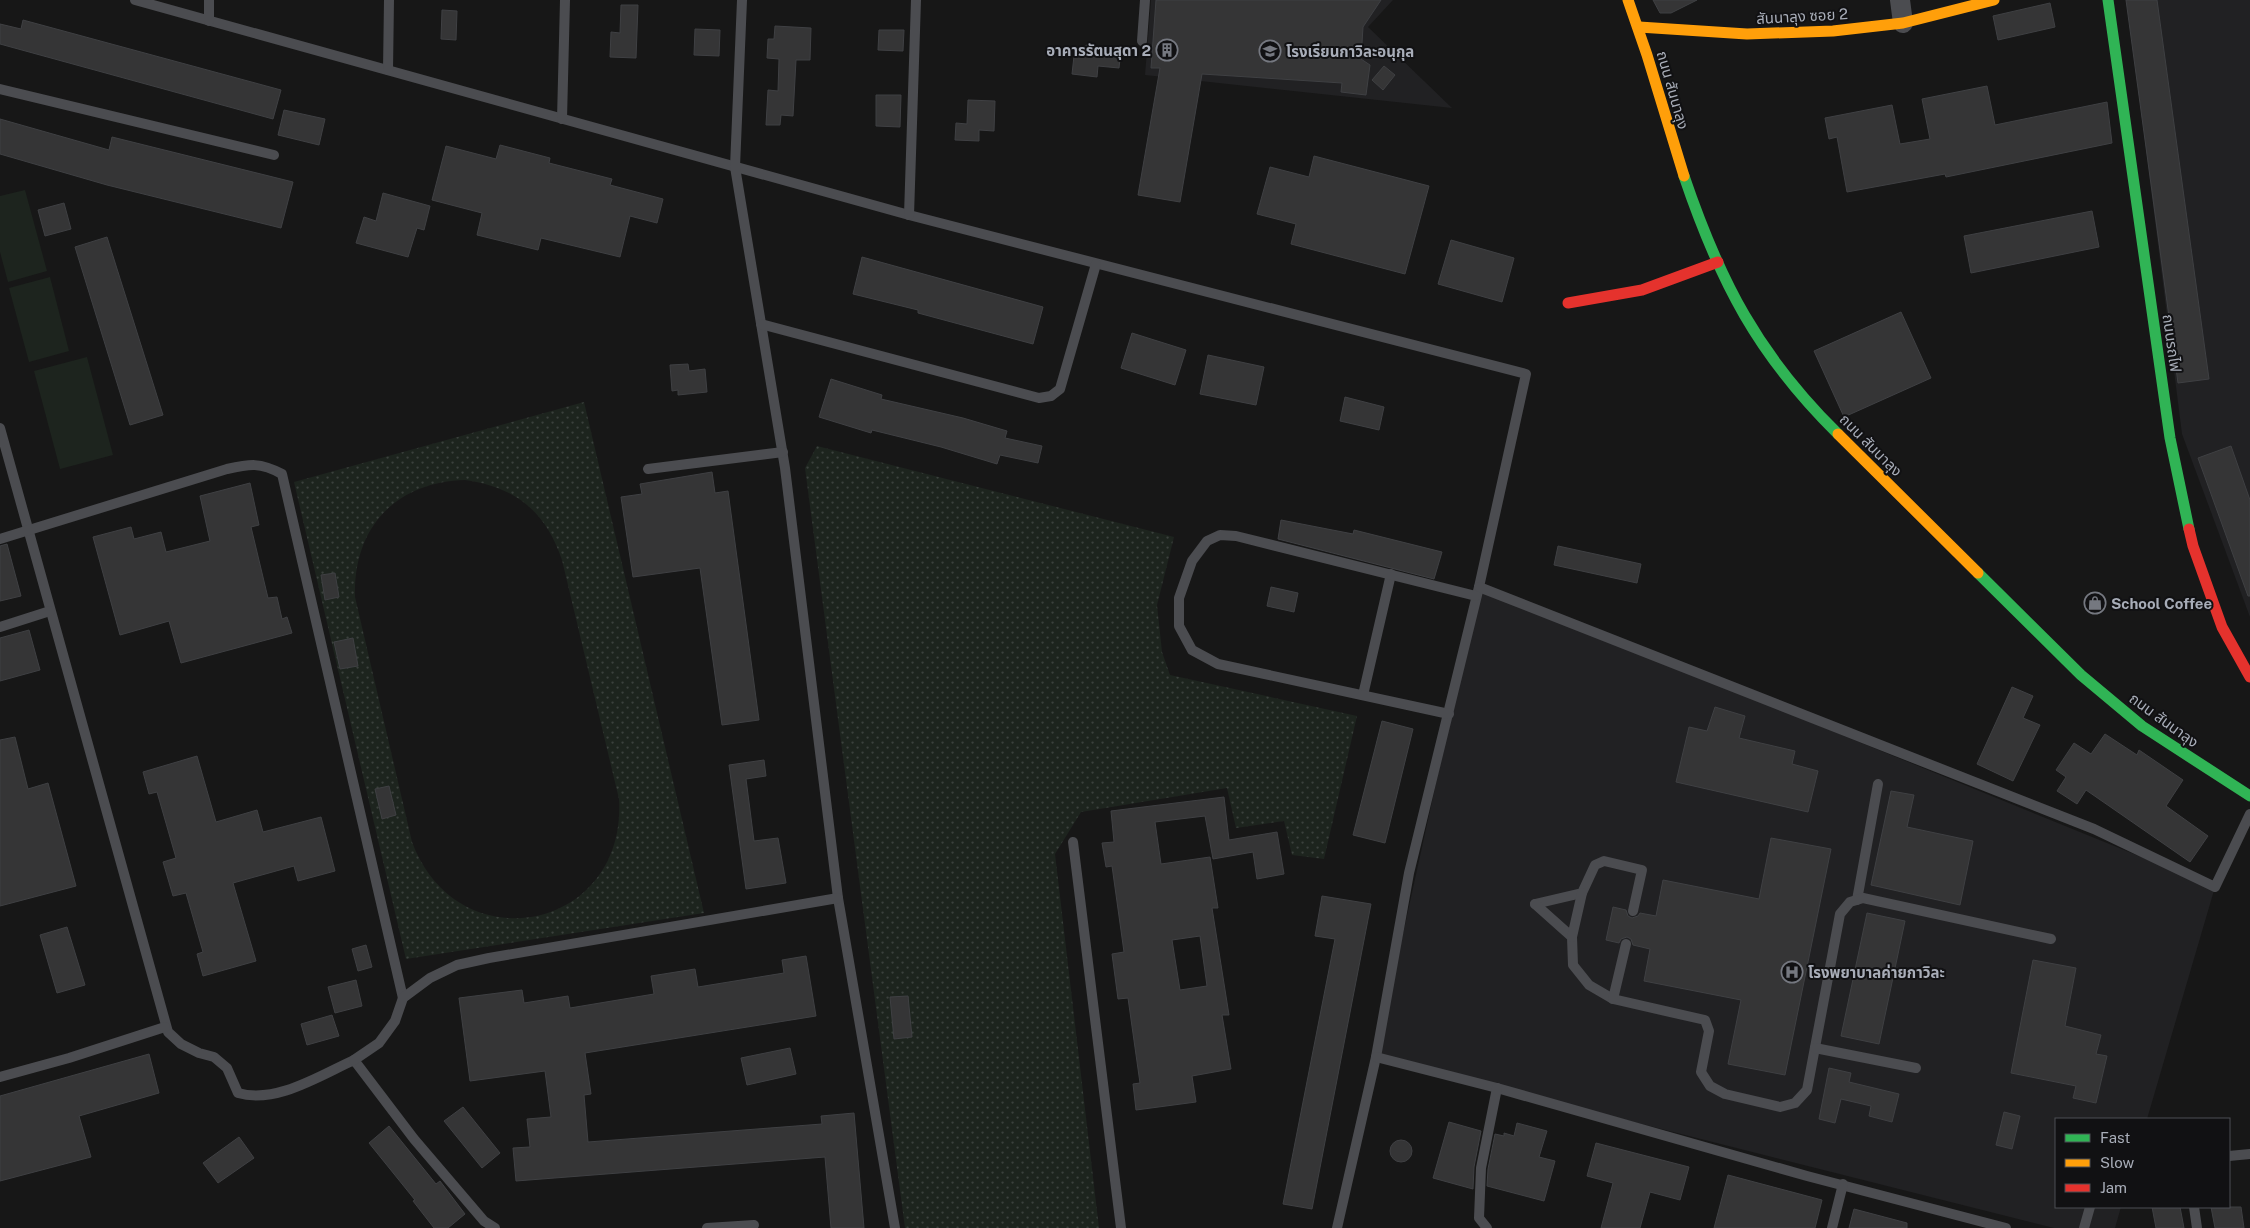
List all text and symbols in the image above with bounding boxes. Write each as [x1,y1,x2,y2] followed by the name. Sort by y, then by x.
[1756,5,1848,28] street label: สันนาลุง ซอย 2
[1155,38,1179,62] building icon: อาคารรัตนสุดา 2
[1258,39,1282,63] school or university icon: โรงเรียนกาวิละอนุกุล
[1046,42,1151,60] place label: อาคารรัตนสุดา 2
[1286,43,1414,61] place label: โรงเรียนกาวิละอนุกุล
[1653,49,1692,131] street label: ถนน สันนาลุง
[2160,313,2184,373] street label: ถนนรถไฟ
[1836,410,1906,480] street label: ถนน สันนาลุง
[2083,591,2107,615] shop icon: School Coffee
[2111,595,2212,612] place label: School Coffee
[2126,689,2202,751] street label: ถนน สันนาลุง
[1780,960,1804,984] hospital icon: โรงพยาบาลค่ายกาวิละ
[1808,964,1945,981] place label: โรงพยาบาลค่ายกาวิละ
[2055,1118,2230,1208] legend
[2100,1129,2130,1146] text: Fast
[2100,1154,2135,1171] text: Slow
[2100,1179,2127,1196] text: Jam

